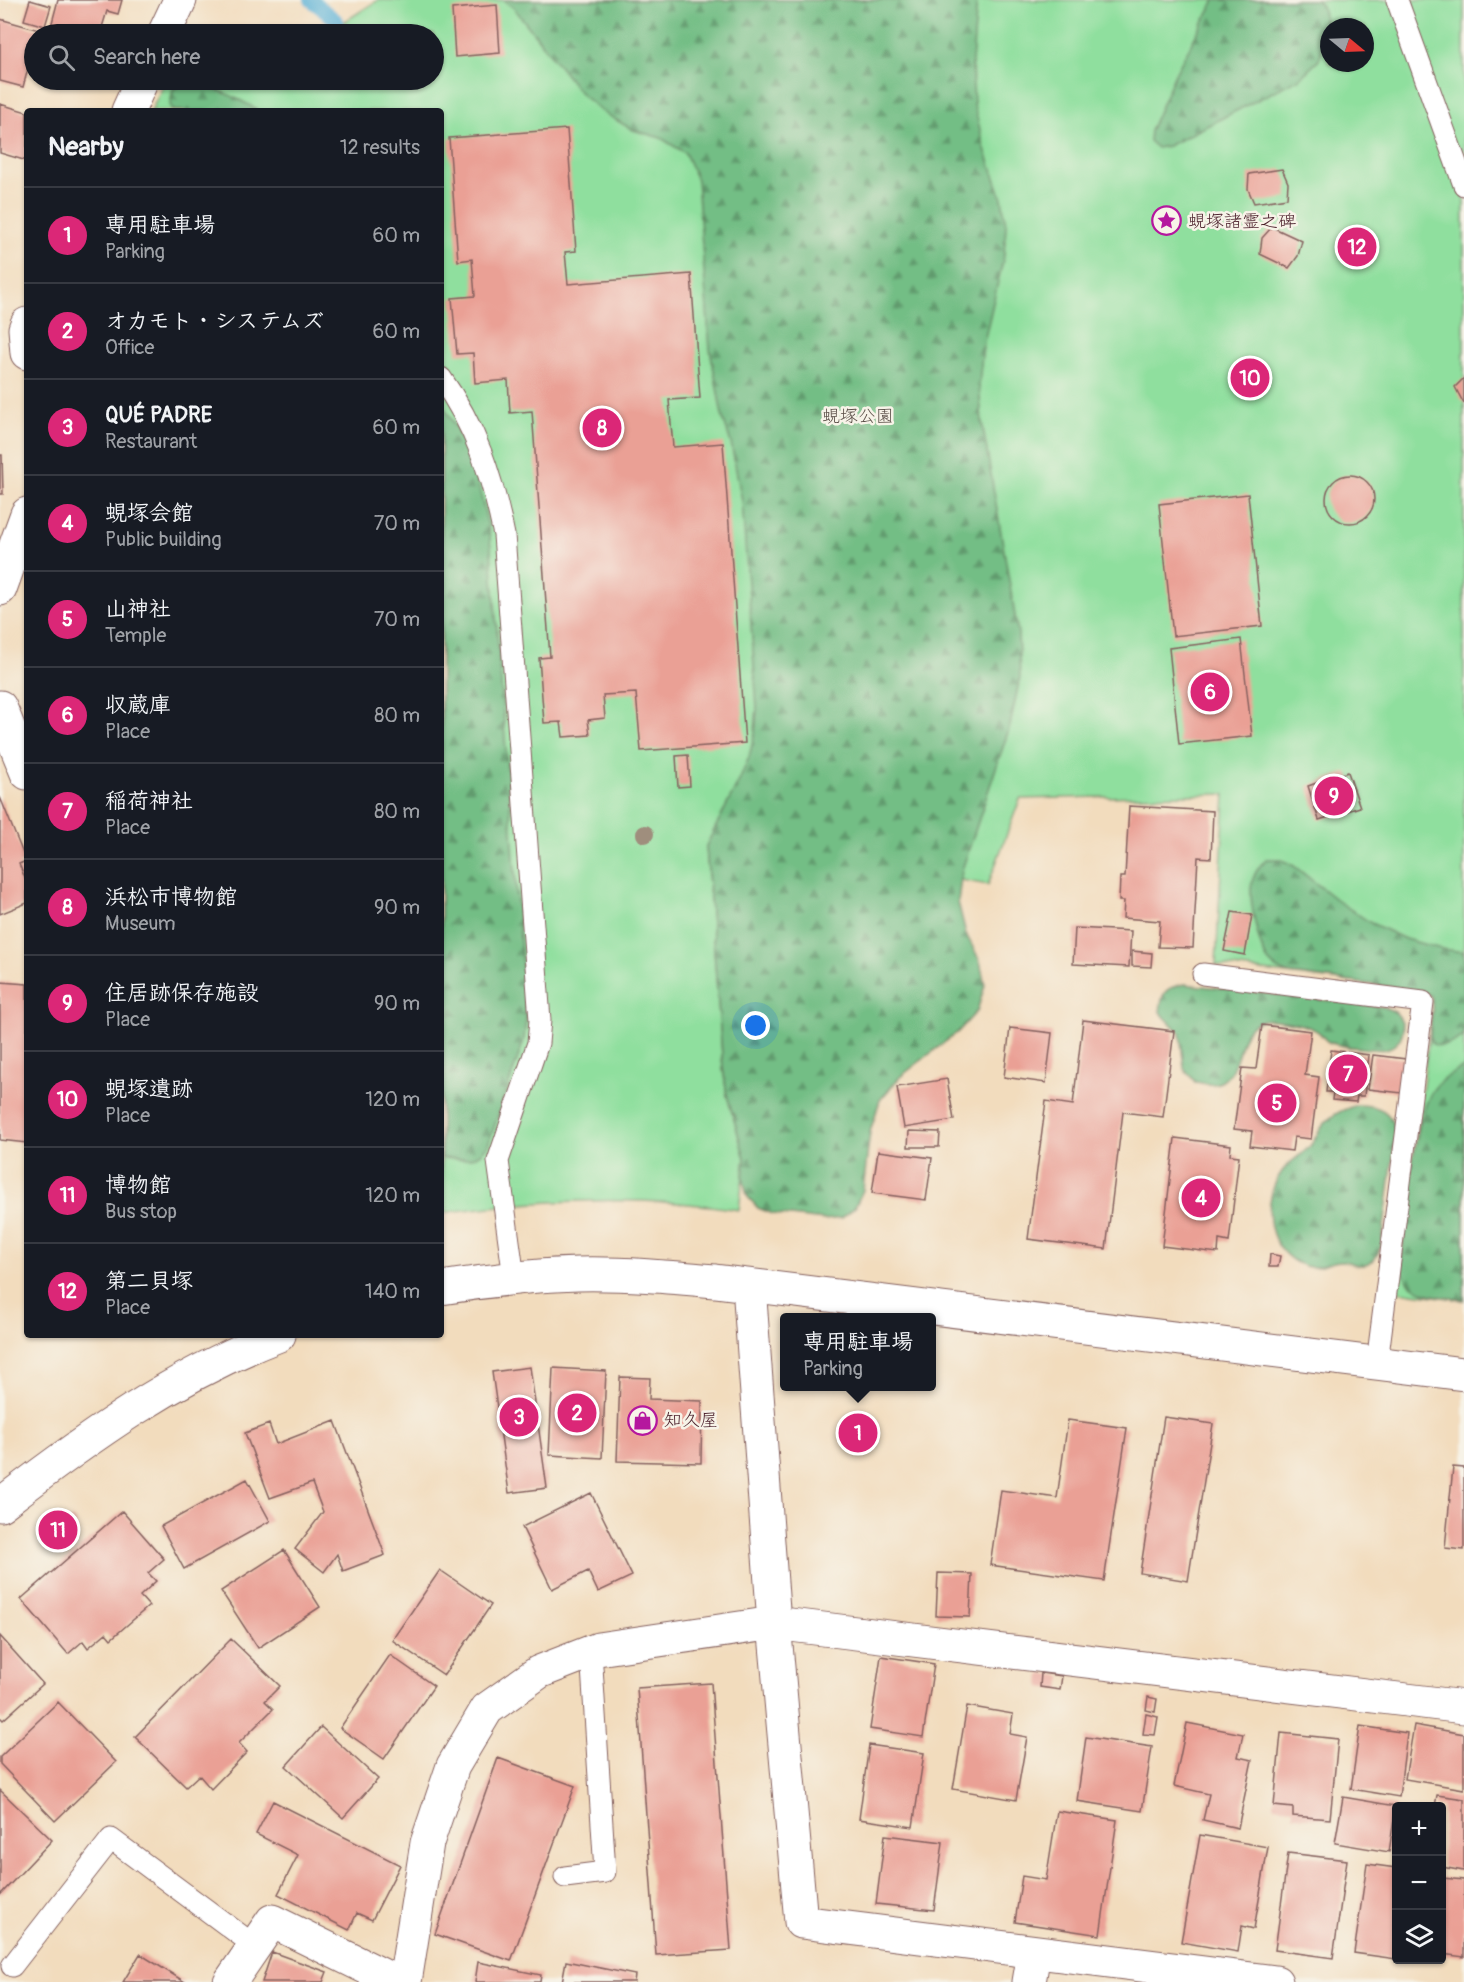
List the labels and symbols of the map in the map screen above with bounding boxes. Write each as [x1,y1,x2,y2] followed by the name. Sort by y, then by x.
[1320,18,1374,72] north arrow
[1151,205,1183,237] place icon: 蜆塚諸霊之碑
[1188,210,1296,233] place label: 蜆塚諸霊之碑
[1338,224,1376,270] pin: 12
[1230,356,1270,400] pin: 10
[822,405,894,428] park label: 蜆塚公園
[582,406,622,450] pin: 8
[1190,670,1230,714] pin: 6
[1314,774,1354,818] pin: 9
[741,1011,770,1040] your location
[1328,1052,1368,1096] pin: 7
[1258,1080,1296,1126] pin: 5
[1182,1176,1220,1220] pin: 4
[558,1390,596,1436] pin: 2
[500,1394,538,1440] pin: 3
[627,1404,659,1436] shop icon: 知久屋
[664,1409,718,1432] place label: 知久屋
[838,1410,878,1456] pin: 1
[38,1508,78,1552] pin: 11

